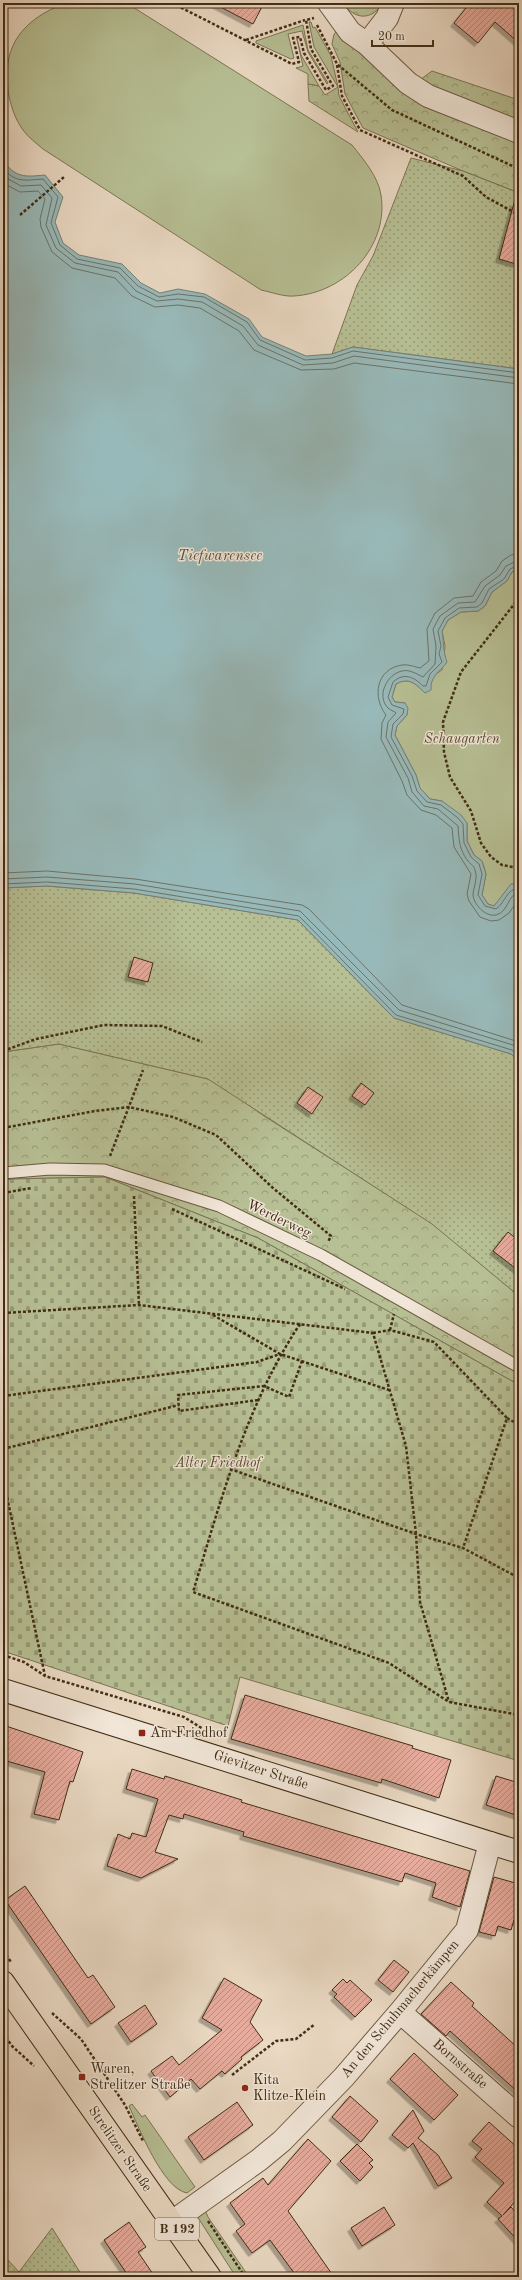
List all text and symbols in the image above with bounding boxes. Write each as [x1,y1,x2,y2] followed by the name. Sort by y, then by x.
[372,22,433,48] scale bar
[378,31,405,43] text: 20 m
[178,549,262,564] water label: Tiefwarensee
[424,732,500,747] park label: Schaugarten
[245,1197,314,1241] street label: Werderweg
[174,1456,263,1471] park label: Alter Friedhof
[150,1726,229,1740] place label: Am Friedhof
[137,1728,147,1738] marker: Am Friedhof
[212,1748,310,1792] street label: Gievitzer Straße
[338,1937,462,2081] street label: An den Schuhmacherkämpen
[430,2037,490,2091] street label: Bornstraße
[90,2062,191,2092] place label: Waren, Strelitzer Straße
[77,2072,87,2082] marker: Waren, Strelitzer Straße
[253,2073,326,2103] place label: Kita Klitze-Klein
[240,2083,250,2093] marker: Kita Klitze-Klein
[85,2104,155,2194] street label: Strelitzer Straße
[155,2218,199,2240] road number: B 192

